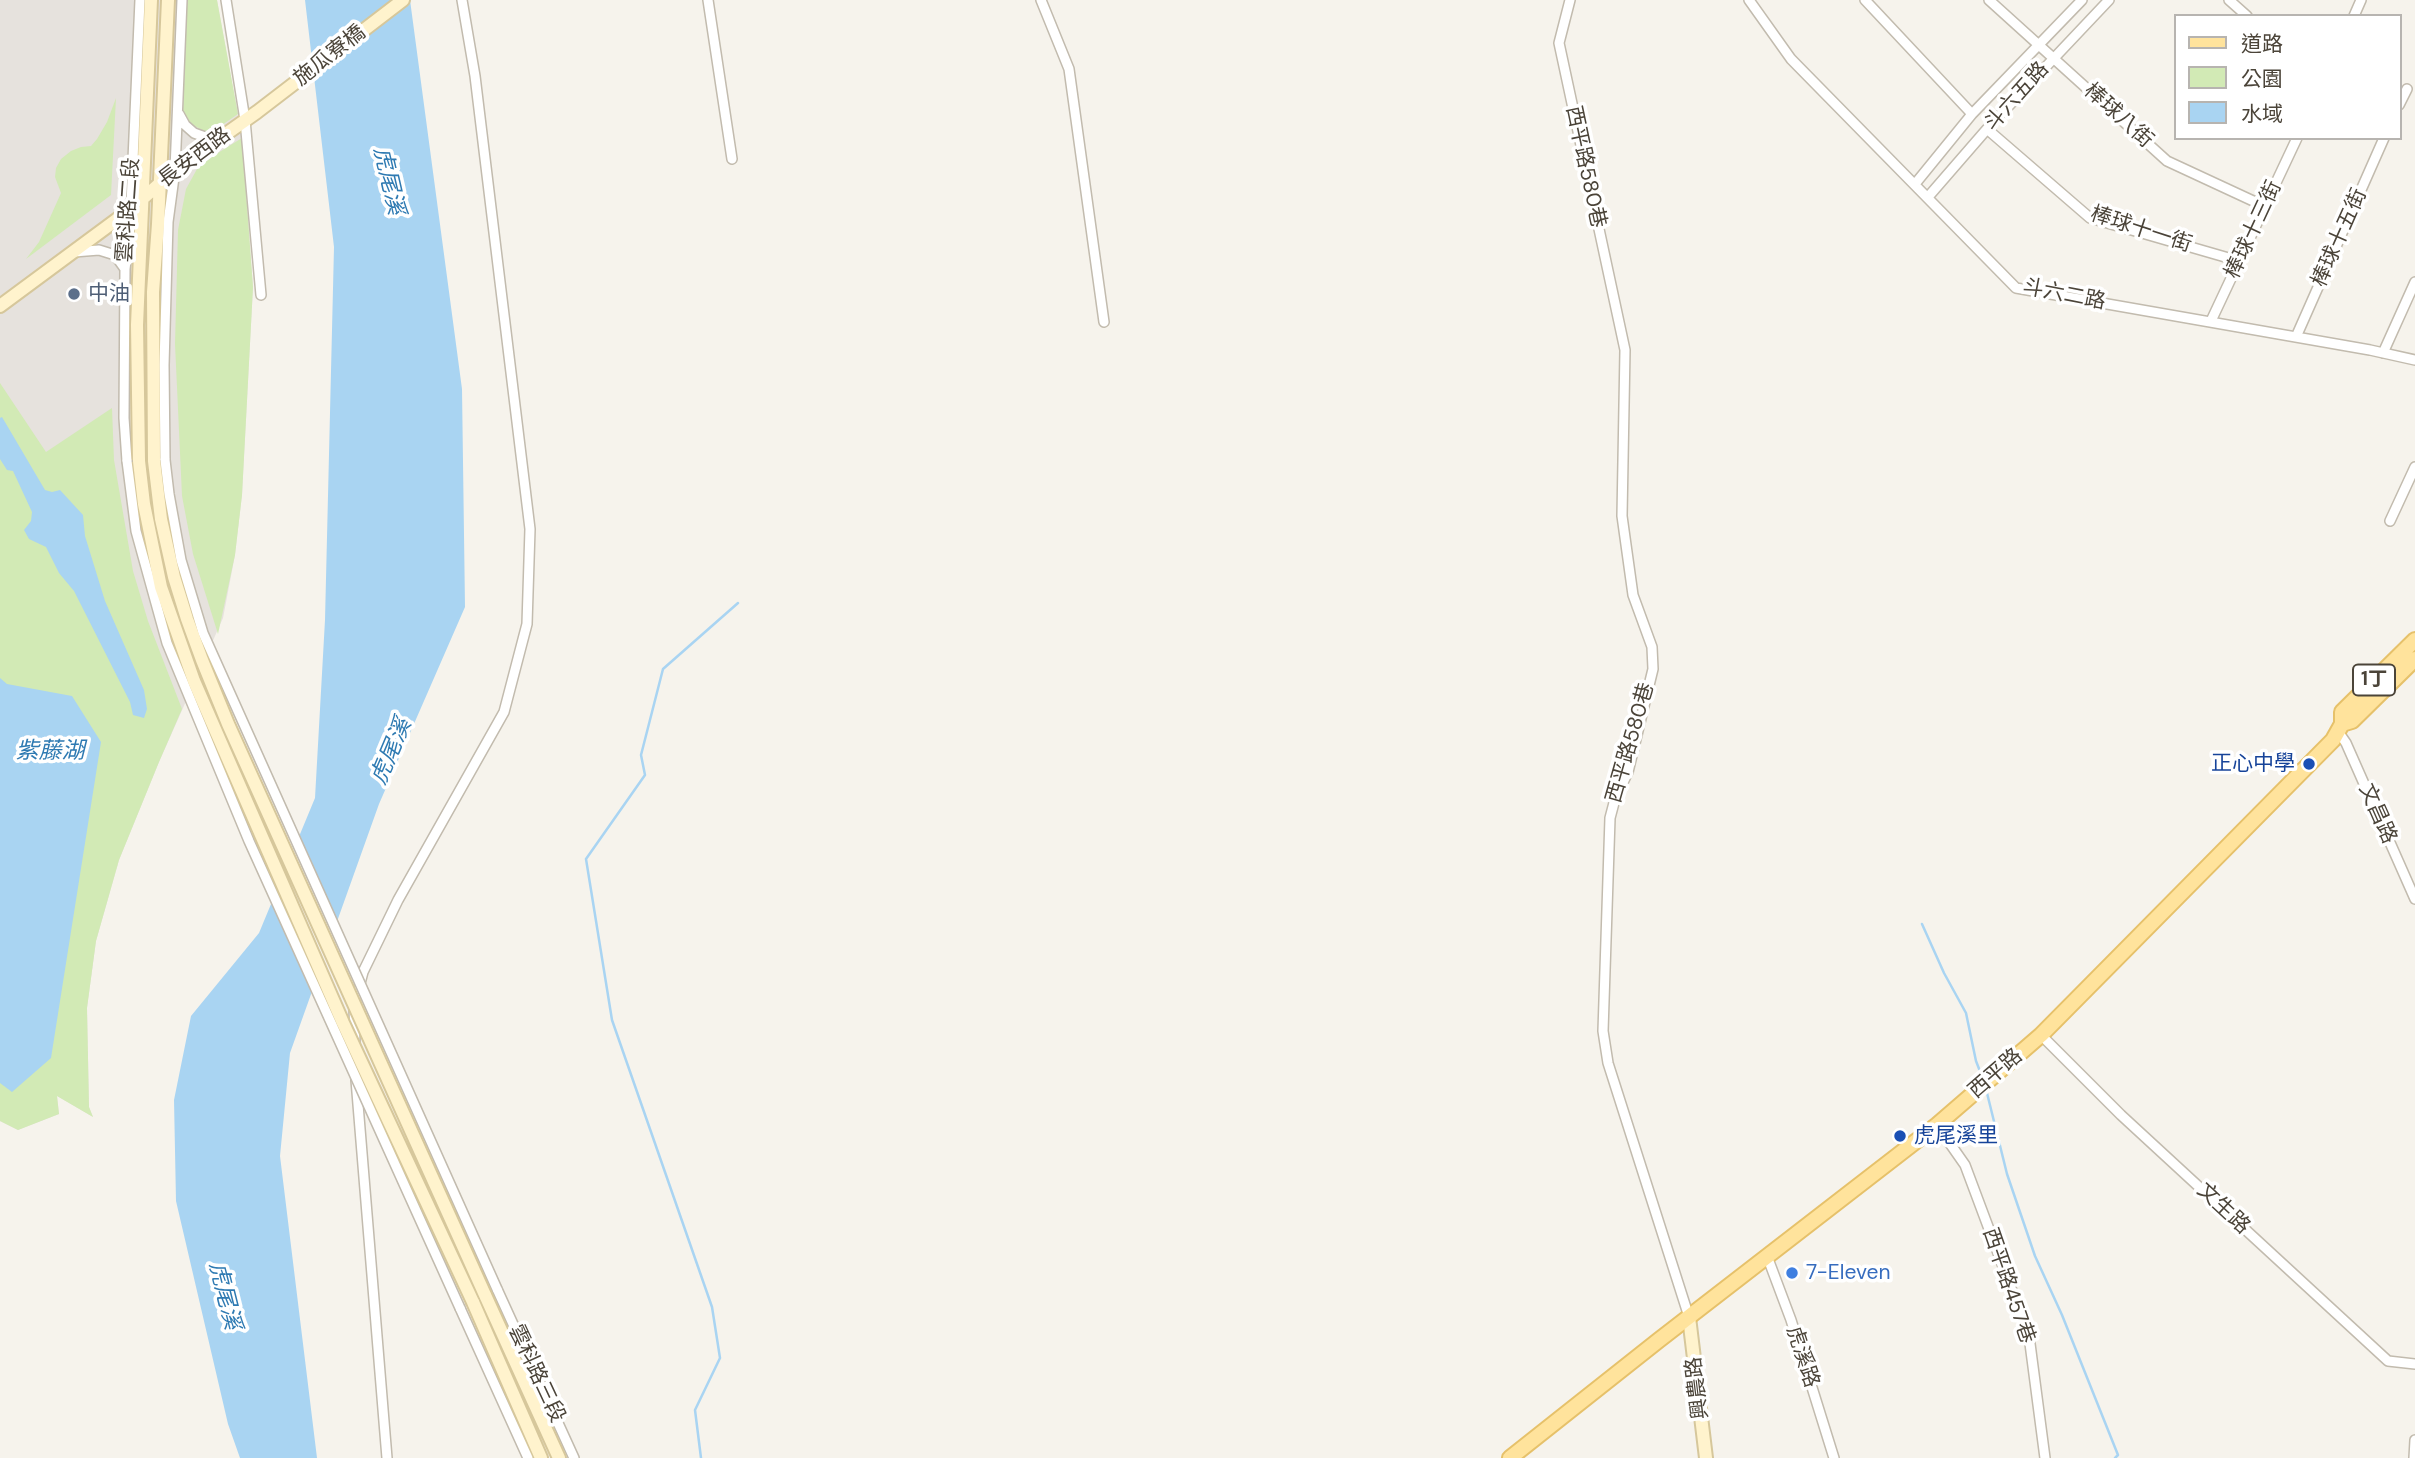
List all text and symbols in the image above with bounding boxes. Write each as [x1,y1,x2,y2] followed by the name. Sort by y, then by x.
[2174,14,2401,140] legend
[289,20,371,92] street label: 施瓜寮橋
[2241,30,2283,58] text: 道路
[1980,57,2054,137] street label: 斗六五路
[2241,65,2283,93] text: 公園
[2078,79,2158,153] street label: 棒球八街
[2241,100,2283,128] text: 水域
[1560,104,1610,230] street label: 西平路580巷
[154,123,236,193] street label: 長安西路
[367,144,409,218] water label: 虎尾溪
[113,157,145,263] street label: 雲科路二段
[2220,177,2288,283] street label: 棒球十三街
[2307,185,2373,291] street label: 棒球十五街
[2087,202,2195,258] street label: 棒球十一街
[2020,275,2108,315] street label: 斗六二路
[88,281,130,307] place label: 中油
[66,286,82,302] marker: 中油
[2353,664,2395,695] road number: 1丁
[1602,680,1660,806] street label: 西平路580巷
[366,715,418,789] water label: 虎尾溪
[16,738,84,766] water label: 紫藤湖
[2211,751,2295,777] place label: 正心中學
[2301,756,2317,772] marker: 正心中學
[2353,780,2401,848] street label: 文昌路
[1964,1044,2028,1104] street label: 西平路
[1914,1123,1998,1149] place label: 虎尾溪里
[1892,1128,1908,1144] marker: 虎尾溪里
[2191,1178,2255,1240] street label: 文生路
[1976,1225,2040,1347] street label: 西平路457巷
[202,1259,246,1333] water label: 虎尾溪
[1806,1260,1890,1286] place label: 7-Eleven
[1784,1265,1800,1281] marker: 7-Eleven
[502,1321,570,1427] street label: 雲科路三段
[1780,1323,1824,1391] street label: 虎溪路
[1682,1355,1714,1421] street label: 興農路

